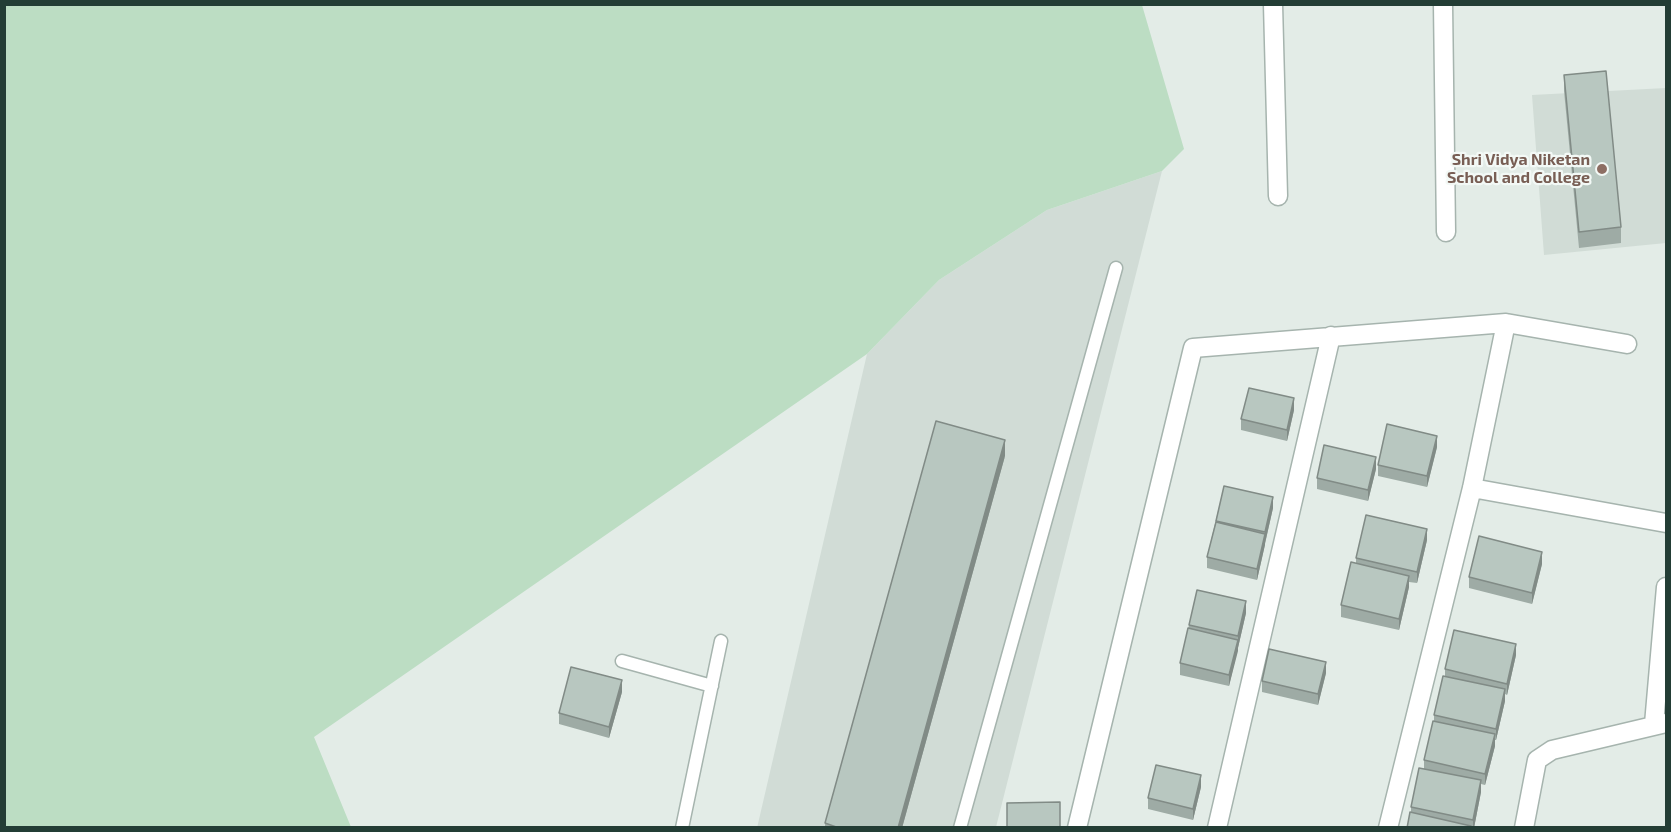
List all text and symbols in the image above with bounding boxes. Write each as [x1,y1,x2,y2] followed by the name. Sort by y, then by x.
[1447,150,1590,188] place label: Shri Vidya Niketan School and College
[1595,162,1609,176] marker: Shri Vidya Niketan School and College

